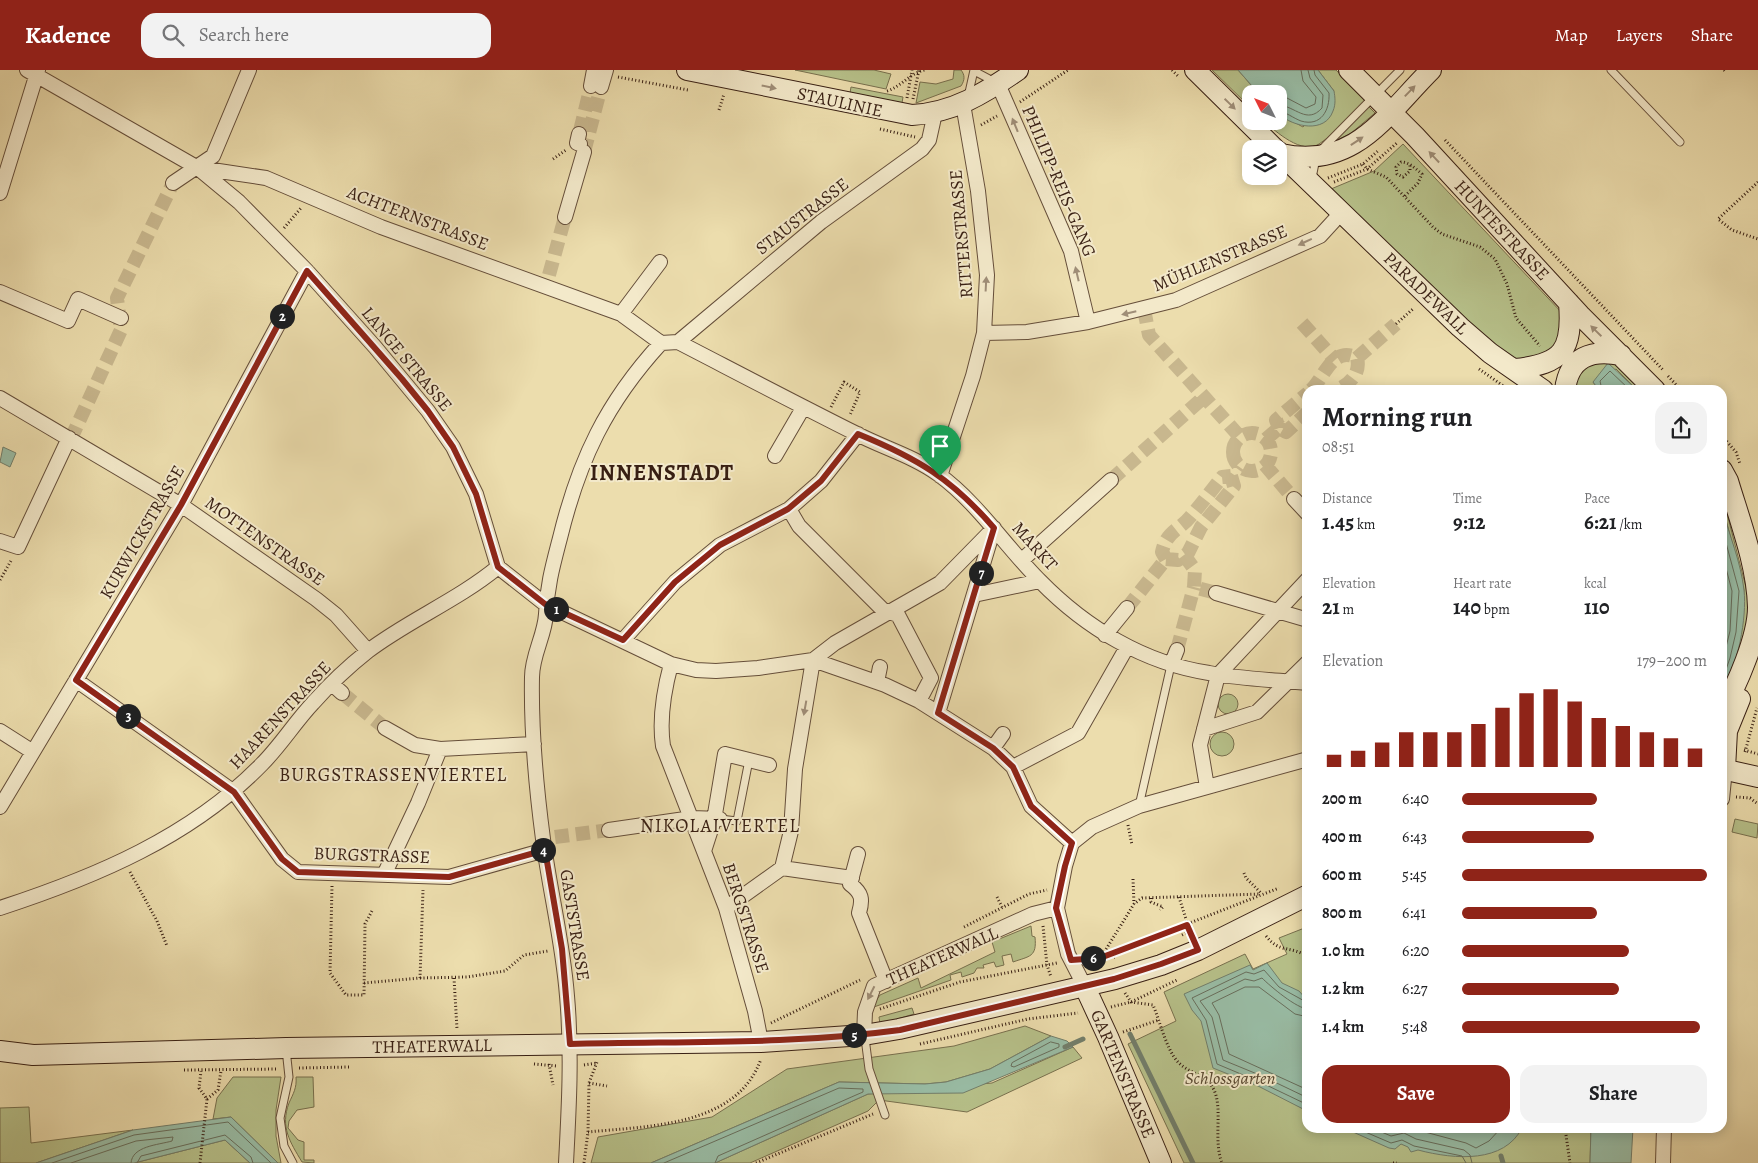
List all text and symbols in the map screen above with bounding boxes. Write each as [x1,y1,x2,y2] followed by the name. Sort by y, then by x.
[141,13,491,58] search box
[25,19,111,51] text: Kadence
[159,21,187,49] icon: search
[199,22,289,48] text: Search here
[1555,23,1588,47] text: Map
[1616,23,1663,47] text: Layers
[1691,23,1733,47] text: Share
[795,81,885,123] street label: STAULINIE
[761,83,776,91] one-way arrow
[1242,85,1288,130] north arrow
[1242,85,1287,185] map controls
[1404,85,1416,97] one-way arrow
[1223,98,1235,110] one-way arrow
[1016,102,1102,260] street label: PHILIPP-REIS-GANG
[1011,117,1018,132] one-way arrow
[1350,137,1364,146] one-way arrow
[1242,140,1287,185] button: layers
[1428,151,1440,163] one-way arrow
[943,169,979,299] street label: RITTERSTRASSE
[750,172,854,260] street label: STAUSTRASSE
[1449,174,1555,286] street label: HUNTESTRASSE
[343,180,492,256] street label: ACHTERNSTRASSE
[1149,219,1291,297] street label: MÜHLENSTRASSE
[1298,239,1312,247] one-way arrow
[1378,246,1474,340] street label: PARADEWALL
[1073,267,1081,282] one-way arrow
[983,276,991,292] one-way arrow
[356,302,458,416] street label: LANGE STRASSE
[270,304,294,328] pin: 2
[279,307,286,326] text: 2
[1121,309,1137,317] one-way arrow
[1590,325,1602,337] one-way arrow
[1322,398,1472,436] text: Morning run
[1655,402,1707,454] button: share
[919,425,961,476] pin
[926,432,954,460] icon: arrive
[1322,436,1354,458] text: 08:51
[590,458,734,488] district label: INNENSTADT
[94,461,190,603] street label: KURWICKSTRASSE
[1322,489,1372,508] text: Distance
[1453,489,1482,508] text: Time
[1584,489,1610,508] text: Pace
[200,491,330,591] street label: MOTTENSTRASSE
[1322,508,1354,536] text: 1.45
[1453,508,1485,536] text: 9:12
[1584,508,1616,536] text: 6:21
[1354,515,1376,534] text: km
[1616,515,1642,534] text: /km
[1007,516,1063,576] street label: MARKT
[968,560,994,586] pin: 7
[979,564,984,583] text: 7
[1322,574,1376,593] text: Elevation
[1453,574,1511,593] text: Heart rate
[1584,574,1606,593] text: kcal
[1322,593,1340,621] text: 21
[1453,593,1481,621] text: 140
[1584,593,1610,621] text: 110
[544,596,568,622] pin: 1
[554,600,559,619] text: 1
[1340,600,1354,619] text: m
[1481,600,1510,619] text: bpm
[1322,650,1383,672] text: Elevation
[1637,650,1707,672] text: 179–200 m
[224,656,336,774] street label: HAARENSTRASSE
[801,701,809,717] one-way arrow
[116,704,140,728] pin: 3
[125,707,132,726] text: 3
[279,762,507,788] district label: BURGSTRASSENVIERTEL
[1322,788,1362,810] text: 200 m
[1402,788,1429,810] text: 6:40
[640,813,800,839] district label: NIKOLAIVIERTEL
[1322,826,1362,848] text: 400 m
[1402,826,1427,848] text: 6:43
[530,838,556,862] pin: 4
[313,841,431,869] street label: BURGSTRASSE
[540,841,547,860] text: 4
[717,860,775,976] street label: BERGSTRASSE
[1322,864,1362,886] text: 600 m
[1402,864,1427,886] text: 5:45
[554,868,596,982] street label: GASTSTRASSE
[1322,902,1362,924] text: 800 m
[1402,902,1426,924] text: 6:41
[883,920,1002,991] street label: THEATERWALL
[1322,940,1365,962] text: 1.0 km
[1402,940,1429,962] text: 6:20
[1080,946,1106,970] pin: 6
[1090,949,1097,968] text: 6
[1322,978,1364,1000] text: 1.2 km
[1402,978,1428,1000] text: 6:27
[867,986,876,1001] one-way arrow
[1085,1006,1161,1142] street label: GARTENSTRASSE
[1322,1016,1364,1038] text: 1.4 km
[1402,1016,1428,1038] text: 5:48
[842,1022,866,1048] pin: 5
[852,1026,857,1045] text: 5
[372,1033,493,1059] street label: THEATERWALL
[1322,1065,1510,1123] button: Save
[1520,1065,1707,1123] button: Share
[1185,1066,1275,1090] park label: Schlossgarten

